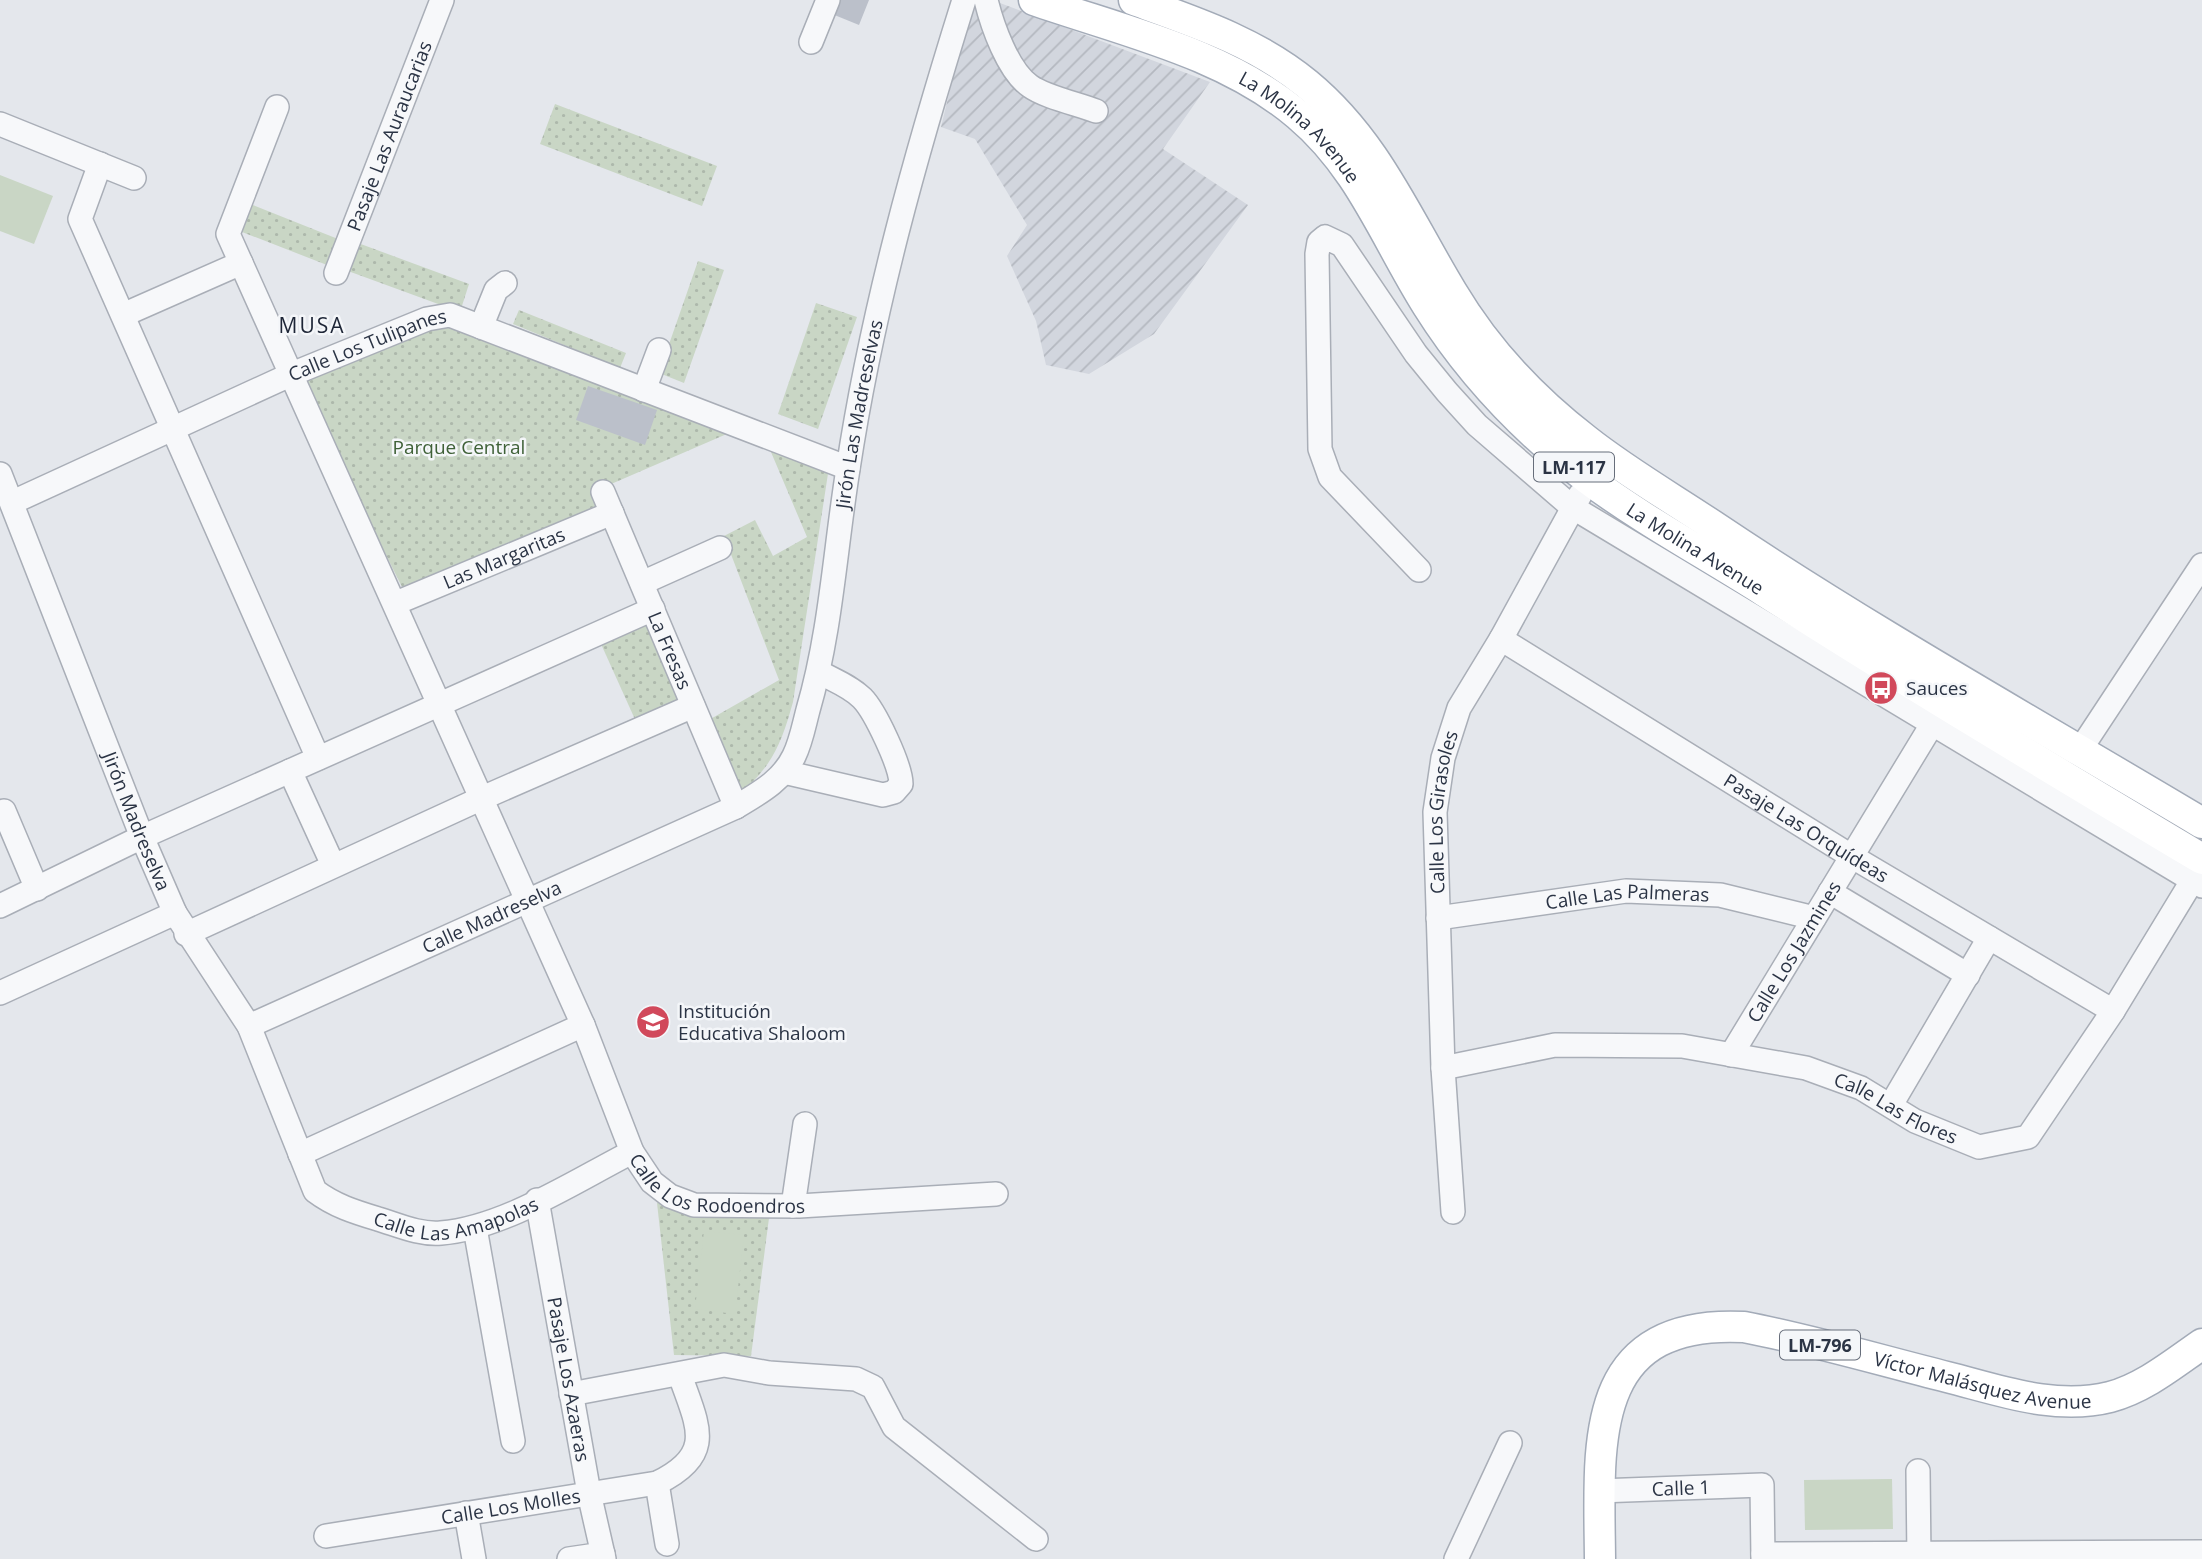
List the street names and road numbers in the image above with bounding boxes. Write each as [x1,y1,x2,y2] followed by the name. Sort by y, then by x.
[341,37,438,235] street label: Pasaje Las Auraucarias
[1234,65,1366,188] street label: La Molina Avenue
[284,303,448,387] street label: Calle Los Tulipanes
[829,317,889,512] street label: Jirón Las Madreselvas
[1534,452,1614,481] road number: LM-117
[1621,496,1769,601] street label: La Molina Avenue
[439,521,569,595] street label: Las Margaritas
[642,607,698,693] street label: La Fresas
[1422,727,1464,894] street label: Calle Los Girasoles
[96,746,177,895] street label: Jirón Madreselva
[1719,767,1894,888] street label: Pasaje Las Orquídeas
[418,874,565,960] street label: Calle Madreselva
[1741,876,1847,1027] street label: Calle Los Jazmines
[1544,878,1710,915] street label: Calle Las Palmeras
[1831,1066,1961,1150] street label: Calle Las Flores
[623,1148,806,1219] street label: Calle Los Rodoendros
[371,1191,542,1246] street label: Calle Las Amapolas
[541,1295,596,1464] street label: Pasaje Los Azaeras
[1780,1330,1860,1360] road number: LM-796
[1871,1345,2092,1415] street label: Víctor Malásquez Avenue
[1651,1474,1711,1502] street label: Calle 1
[439,1482,582,1530] street label: Calle Los Molles

